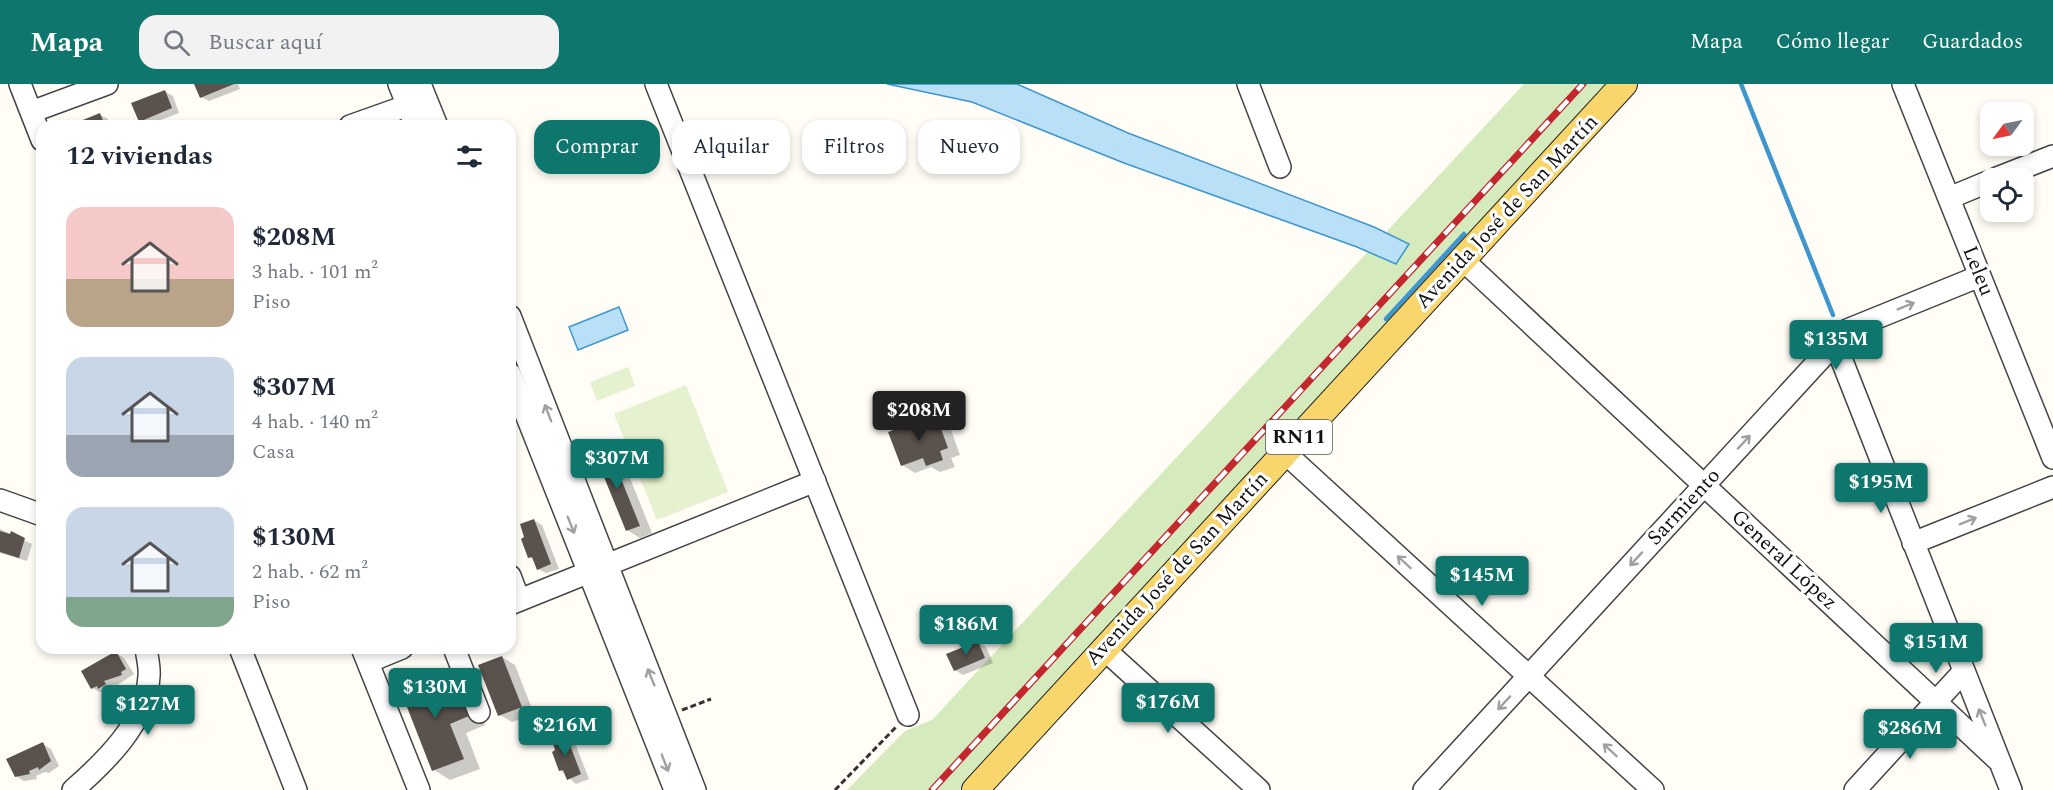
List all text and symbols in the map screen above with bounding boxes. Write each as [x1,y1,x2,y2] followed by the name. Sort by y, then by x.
[139,15,559,69] search box
[30,21,103,64] text: Mapa
[160,26,193,59] icon: search
[208,26,322,59] text: Buscar aquí
[1690,26,1743,58] text: Mapa
[1776,26,1889,58] text: Cómo llegar
[1922,26,2023,58] text: Guardados
[1980,102,2034,156] north arrow
[1980,102,2034,222] map controls
[1408,107,1606,317] street label: Avenida José de San Martín
[534,120,660,174] chip: Comprar
[672,120,790,174] chip: Alquilar
[802,120,906,174] chip: Filtros
[918,120,1020,174] chip: Nuevo
[66,136,213,176] text: 12 viviendas
[453,140,486,173] icon: filters
[1980,168,2034,222] button: locate
[252,217,336,257] text: $208M
[114,231,186,303] icon: home
[1954,241,2003,301] street label: Leleu
[252,257,378,287] text: 3 hab. · 101 m²
[252,287,290,317] text: Piso
[1896,300,1915,311] one-way arrow
[1794,320,1878,371] pin: $135M
[1804,324,1868,354] text: $135M
[252,367,336,407] text: $307M
[114,381,186,453] icon: home
[877,391,961,442] pin: $208M
[887,395,951,425] text: $208M
[542,405,553,423] one-way arrow
[252,407,378,437] text: 4 hab. · 140 m²
[1266,420,1332,454] road number: RN11
[1737,435,1751,450] one-way arrow
[252,437,295,467] text: Casa
[575,439,659,490] pin: $307M
[585,443,649,473] text: $307M
[1640,461,1728,553] street label: Sarmiento
[1839,463,1923,514] pin: $195M
[1078,464,1276,674] street label: Avenida José de San Martín
[1849,467,1913,497] text: $195M
[1723,502,1845,618] street label: General López
[566,515,577,534] one-way arrow
[1958,515,1976,526] one-way arrow
[252,517,336,557] text: $130M
[114,531,186,603] icon: home
[1629,552,1643,567] one-way arrow
[1397,555,1412,569] one-way arrow
[1440,556,1524,607] pin: $145M
[252,557,368,587] text: 2 hab. · 62 m²
[1450,560,1514,590] text: $145M
[252,587,290,617] text: Piso
[924,605,1008,656] pin: $186M
[934,609,998,639] text: $186M
[1894,623,1978,674] pin: $151M
[1904,627,1968,657] text: $151M
[393,668,477,719] pin: $130M
[644,668,655,687] one-way arrow
[403,672,467,702] text: $130M
[1126,683,1210,734] pin: $176M
[106,685,190,736] pin: $127M
[1136,687,1200,717] text: $176M
[116,689,180,719] text: $127M
[1497,695,1511,710] one-way arrow
[523,706,607,757] pin: $216M
[1976,708,1987,726] one-way arrow
[1868,709,1952,760] pin: $286M
[533,710,597,740] text: $216M
[1878,713,1942,743] text: $286M
[1603,744,1618,758] one-way arrow
[660,753,671,772] one-way arrow

